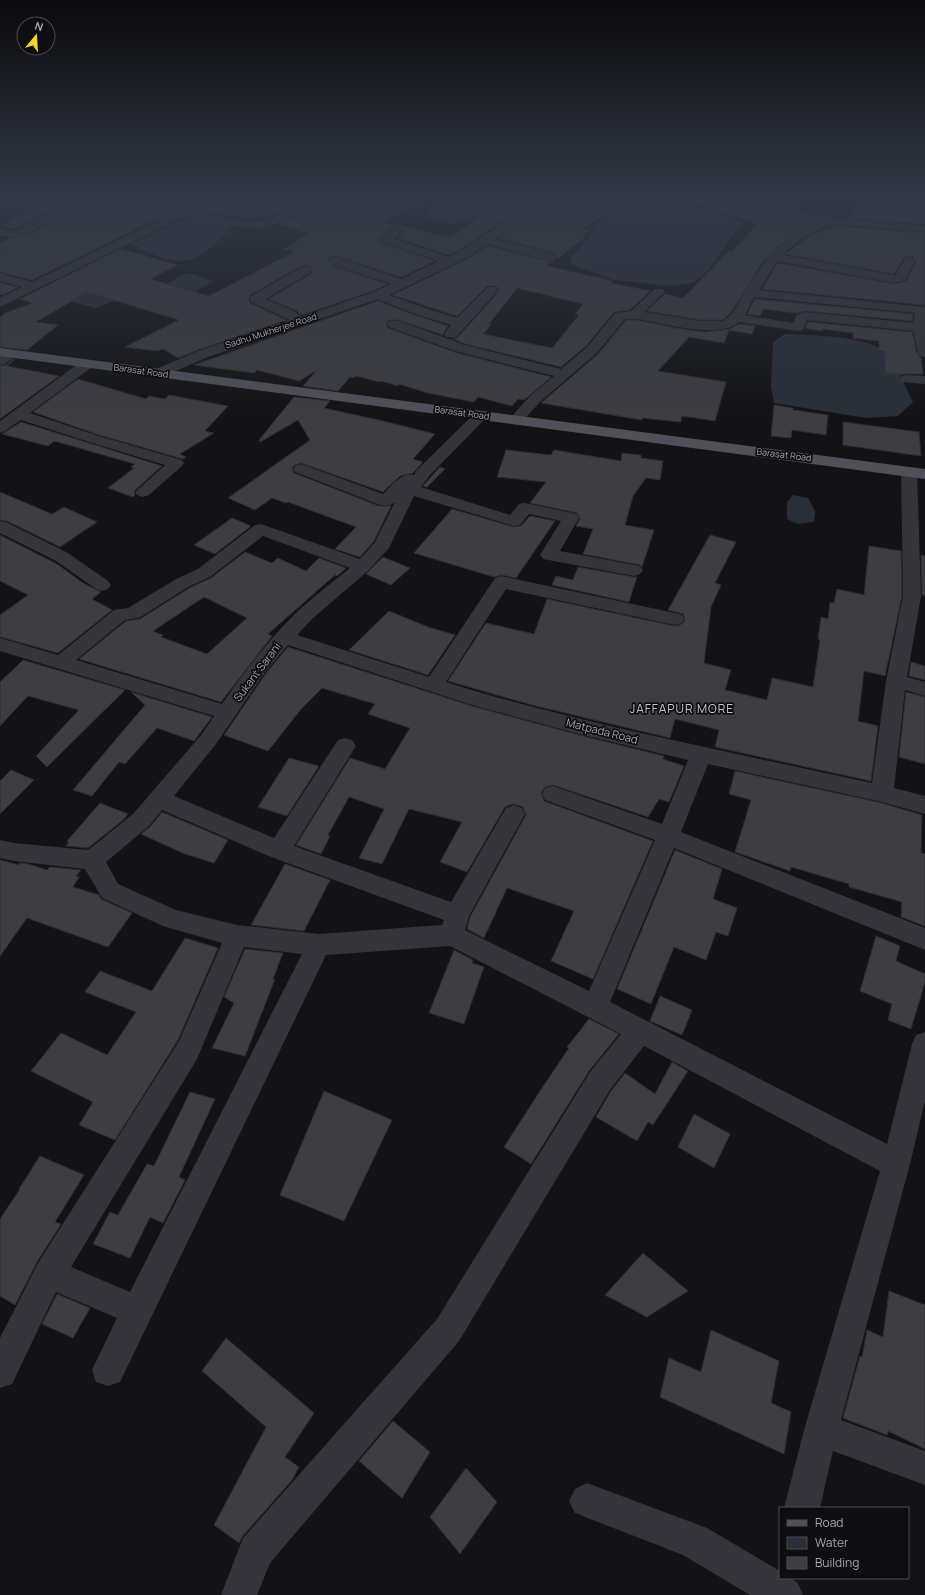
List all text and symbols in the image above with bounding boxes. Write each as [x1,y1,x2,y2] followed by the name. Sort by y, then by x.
[16,16,56,56] north arrow
[33,18,45,34] text: N
[223,310,318,351] street label: Sadhu Mukherjee Road
[113,360,169,381] street label: Barasat Road
[434,402,490,423] street label: Barasat Road
[756,445,812,464] street label: Barasat Road
[230,639,284,704] street label: Sukant Sarani
[630,700,734,717] district label: JAFFAPUR MORE
[565,714,639,747] street label: Matpada Road
[779,1507,909,1579] legend
[815,1514,843,1531] text: Road
[815,1534,849,1551] text: Water
[815,1554,859,1571] text: Building

